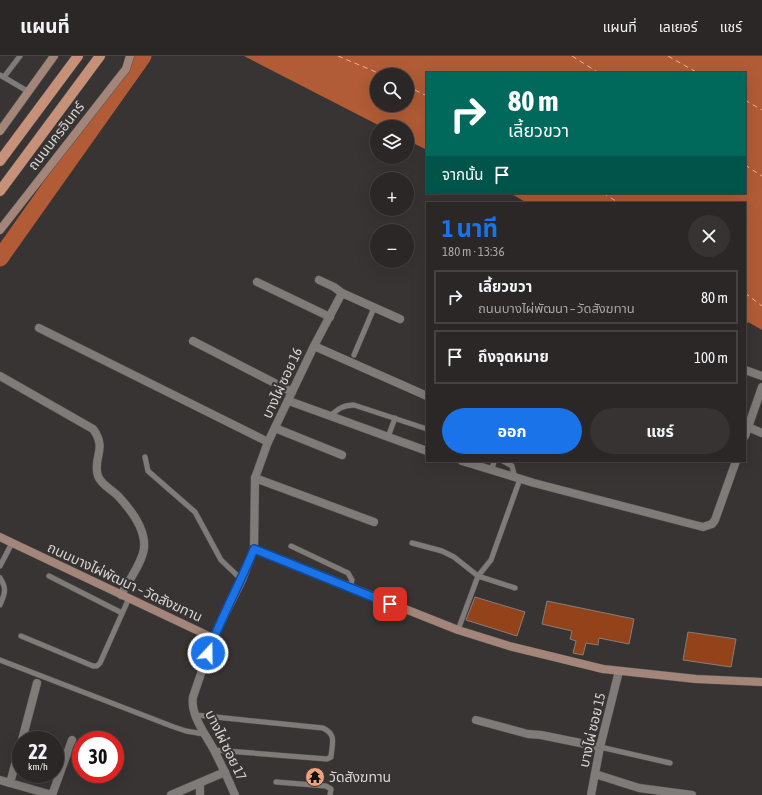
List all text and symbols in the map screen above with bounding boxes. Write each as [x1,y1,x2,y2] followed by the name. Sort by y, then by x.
[20,15,70,37] text: แผนที่
[603,19,637,35] text: แผนที่
[659,19,698,35] text: เลเยอร์
[720,19,742,35] text: แชร์
[370,68,414,268] map controls
[370,68,414,112] button: search
[508,85,558,117] text: 80 m
[442,88,494,140] icon: right
[25,98,88,173] street label: ถนนนครอินทร์
[370,120,414,164] button: layers
[508,120,569,141] text: เลี้ยวขวา
[491,164,513,186] icon: arrive
[442,166,483,183] text: จากนั้น
[370,172,414,216] button: +
[442,215,498,242] text: 1 นาที
[688,215,730,257] button: close
[370,224,414,268] button: −
[442,244,505,259] text: 180 m · 13:36
[478,278,532,295] text: เลี้ยวขวา
[444,286,466,308] icon: right
[701,289,728,306] text: 80 m
[478,301,635,316] text: ถนนบางไผ่พัฒนา – วัดสังฆทาน
[259,345,306,421] street label: บางไผ่ ซอย 16
[444,346,466,368] icon: arrive
[478,348,549,365] text: ถึงจุดหมาย
[694,349,728,366] text: 100 m
[442,408,582,454] button: ออก
[590,408,730,454] button: แชร์
[45,539,205,625] street label: ถนนบางไผ่พัฒนา – วัดสังฆทาน
[373,587,407,621] pin
[379,593,401,615] icon: arrive
[187,632,229,674] position arrow
[576,691,608,769] street label: บางไผ่ ซอย 15
[202,707,250,783] street label: บางไผ่ ซอย 17
[72,731,124,783] speed limit sign: 30
[29,740,47,763] text: 22
[28,761,48,772] text: km/h
[304,766,326,788] temple icon: วัดสังฆทาน
[329,769,391,785] place label: วัดสังฆทาน

